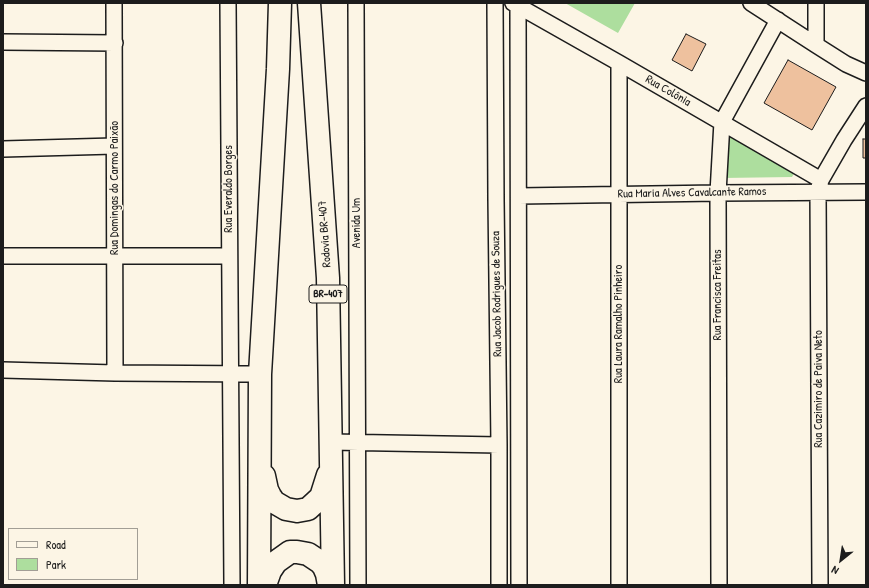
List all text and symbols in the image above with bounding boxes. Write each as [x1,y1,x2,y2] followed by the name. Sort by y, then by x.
[643,72,693,110] street label: Rua Colônia
[108,121,122,255] street label: Rua Domingas do Carmo Paixão
[222,145,236,233] street label: Rua Everaldo Borges
[618,185,766,201] street label: Rua Maria Alves Cavalcante Ramos
[350,198,364,248] street label: Avenida Um
[315,200,335,268] street label: Rodovia BR-407
[489,231,505,357] street label: Rua Jacob Rodrigues de Souza
[711,249,725,341] street label: Rua Francisca Freitas
[612,265,626,383] street label: Rua Laura Ramalho Pinheiro
[309,285,347,303] road number: BR-407
[812,330,826,448] street label: Rua Cazimiro de Paiva Neto
[8,528,138,580] legend
[46,536,66,553] text: Road
[821,540,861,580] north arrow
[46,556,66,573] text: Park
[829,563,841,578] text: N

